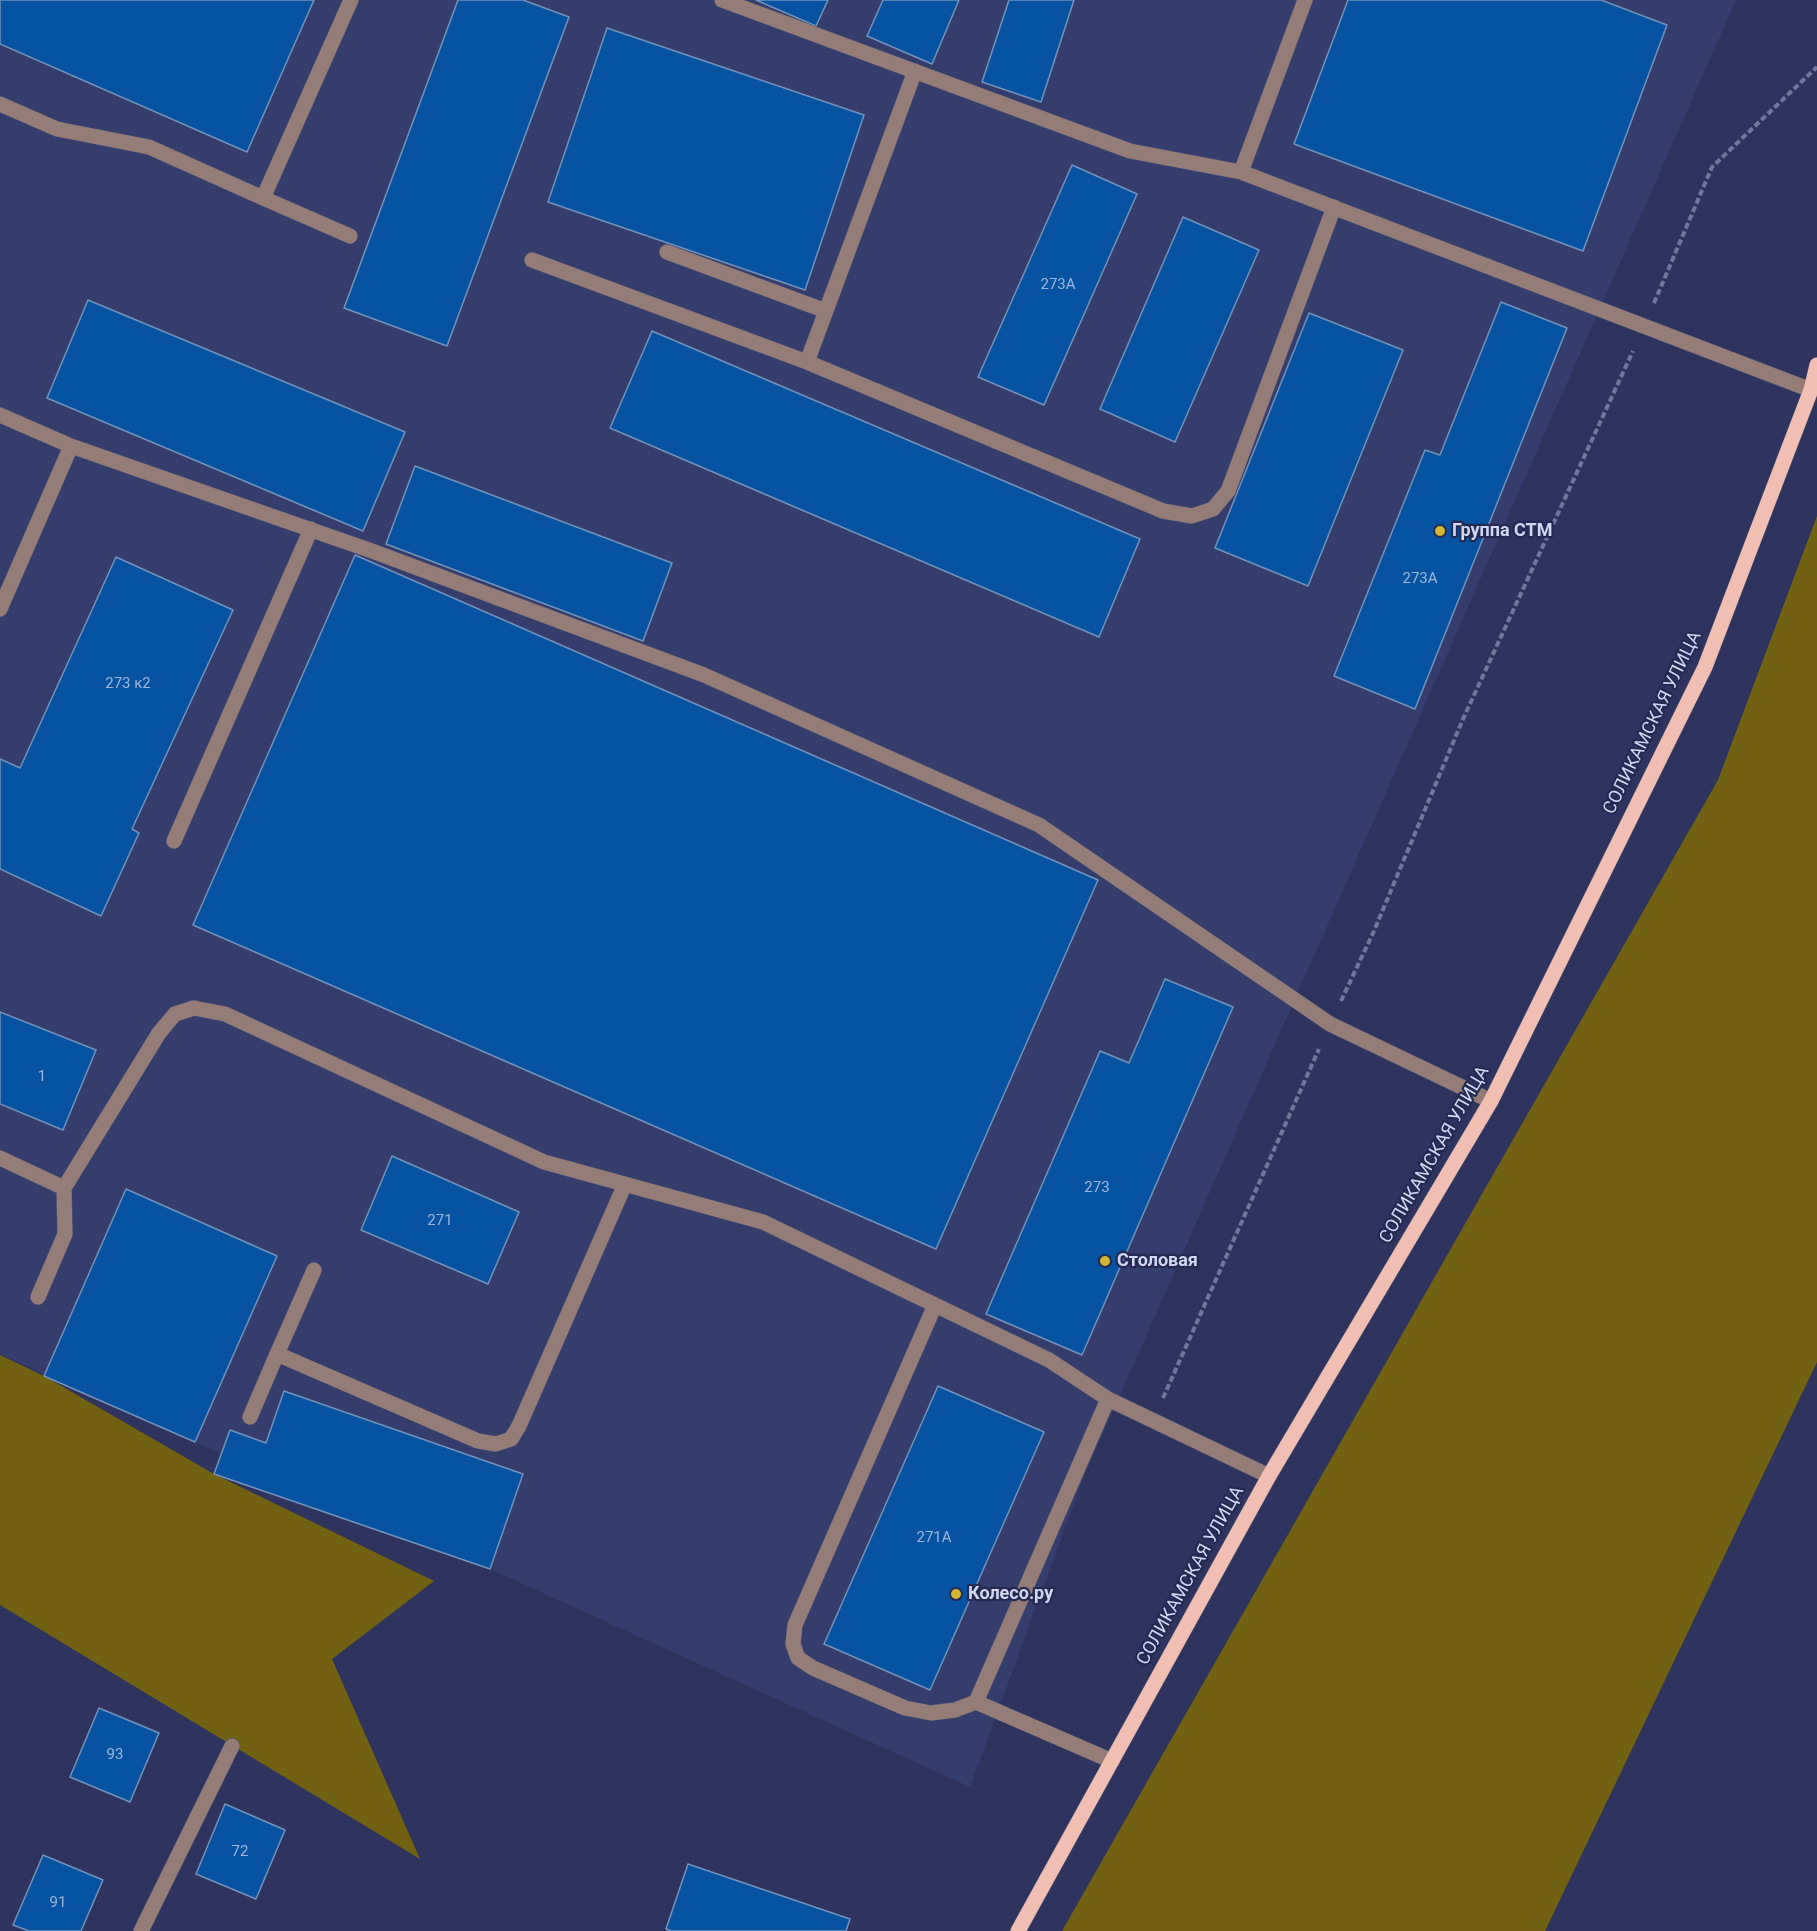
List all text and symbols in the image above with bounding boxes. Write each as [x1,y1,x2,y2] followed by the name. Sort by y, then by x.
[1040,276,1076,294] house number: 273А
[1452,520,1552,542] place label: Группа СТМ
[1433,524,1447,538] marker: Группа СТМ
[1402,570,1438,588] house number: 273А
[1599,628,1707,818] street label: СОЛИКАМСКАЯ УЛИЦА
[105,675,151,693] house number: 273 к2
[1375,1063,1495,1247] street label: СОЛИКАМСКАЯ УЛИЦА
[38,1068,46,1086] house number: 1
[1084,1179,1110,1197] house number: 273
[427,1212,453,1230] house number: 271
[1117,1250,1198,1272] place label: Столовая
[1098,1254,1112,1268] marker: Столовая
[1133,1483,1249,1669] street label: СОЛИКАМСКАЯ УЛИЦА
[916,1529,952,1547] house number: 271А
[968,1583,1053,1605] place label: Колесо.ру
[949,1587,963,1601] marker: Колесо.ру
[107,1746,123,1764] house number: 93
[232,1843,248,1861] house number: 72
[50,1894,66,1912] house number: 91

